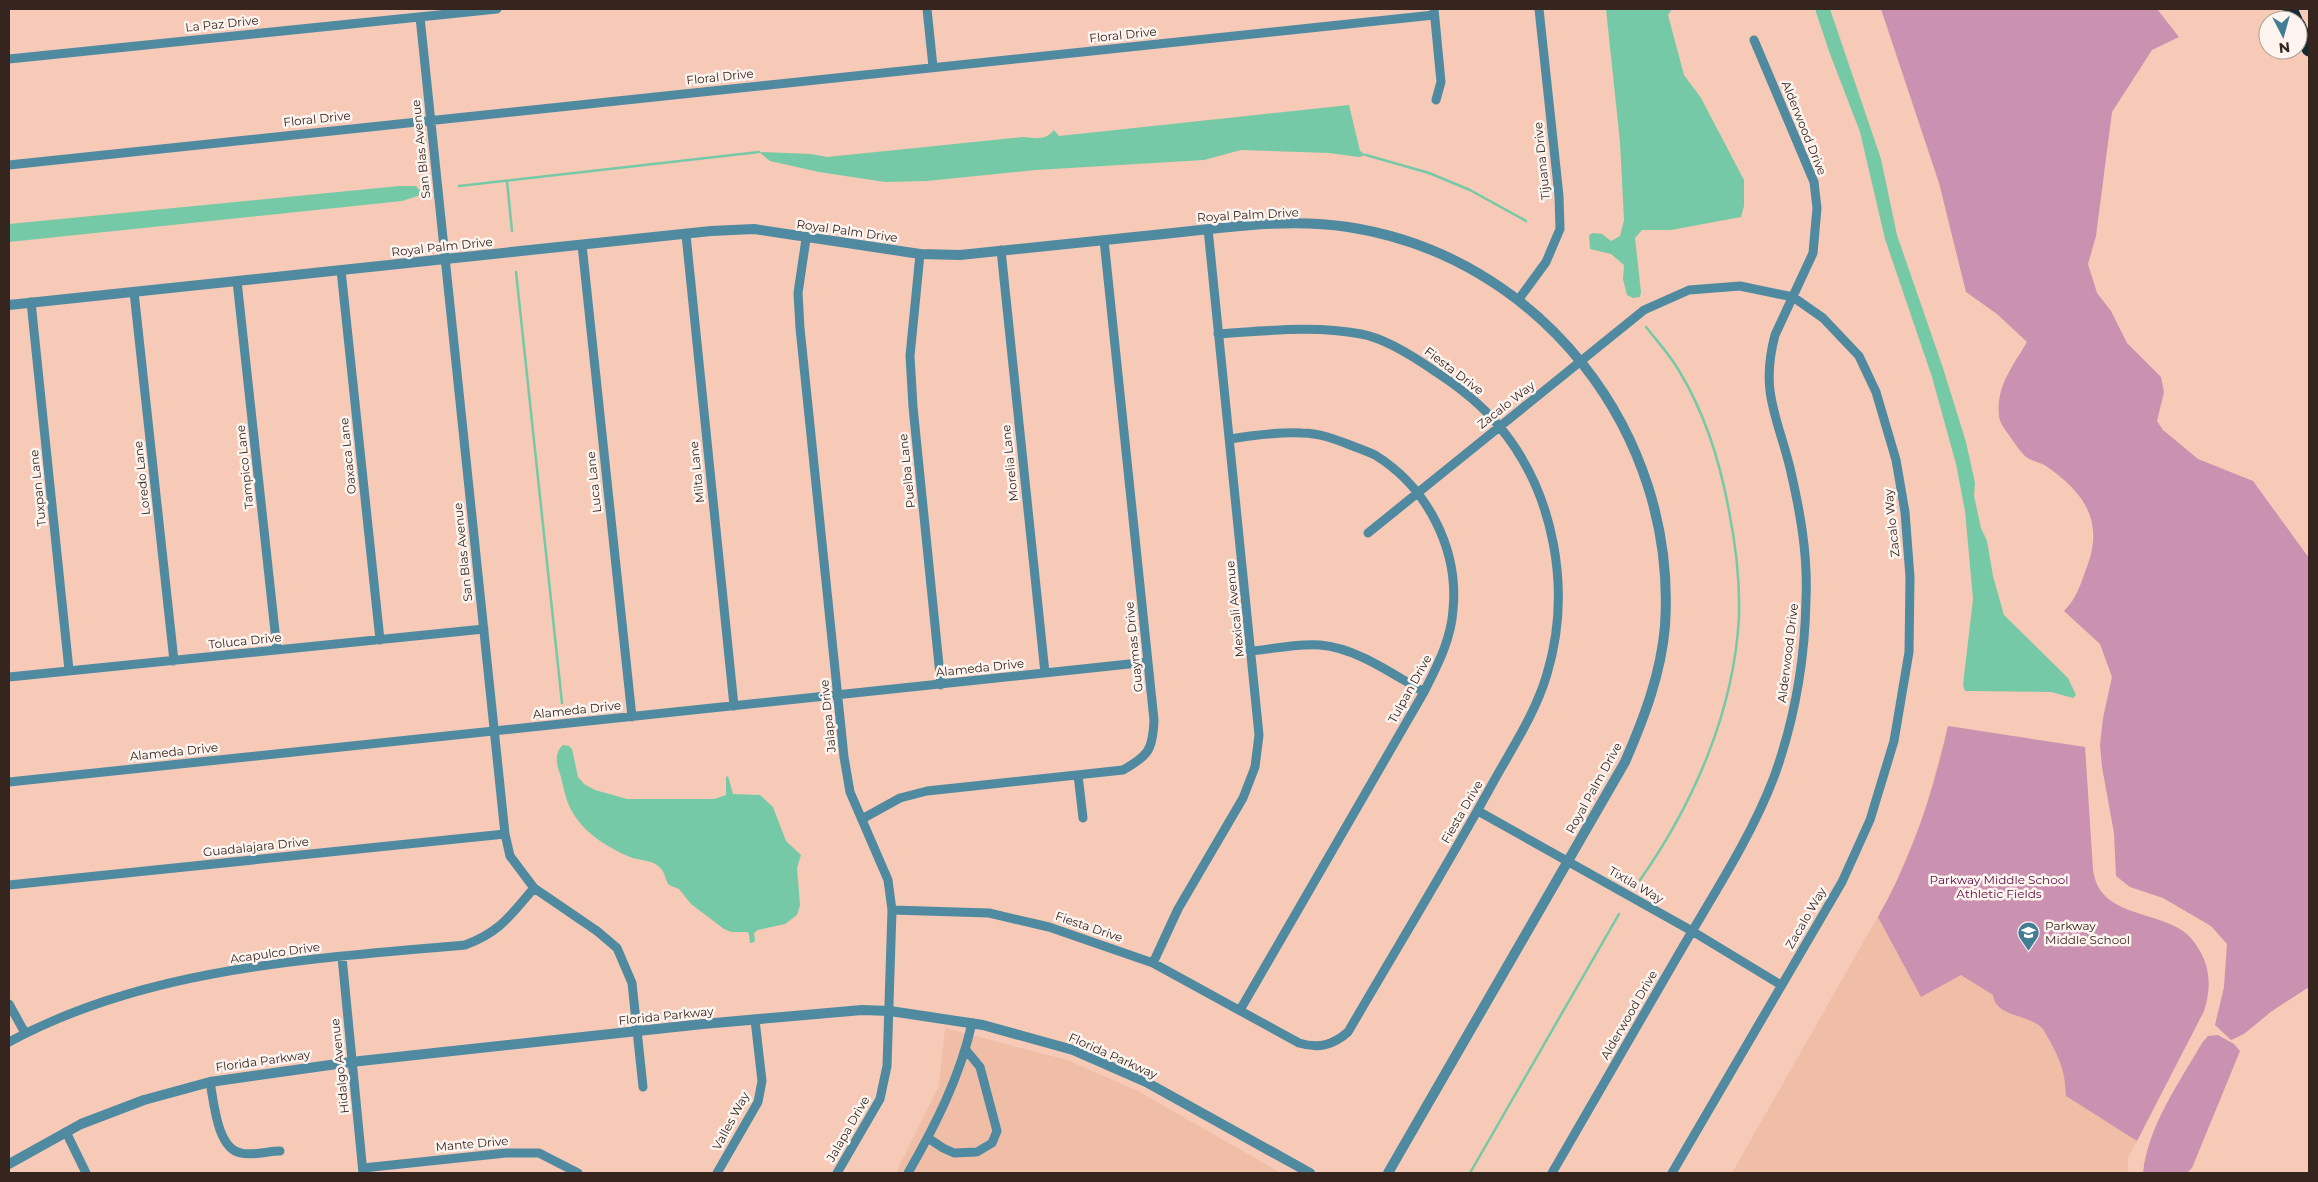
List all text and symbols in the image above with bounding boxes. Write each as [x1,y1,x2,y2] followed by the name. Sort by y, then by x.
[2258,10,2308,60] north arrow
[185,12,259,35] street label: La Paz Drive
[1089,24,1157,45] street label: Floral Drive
[2278,38,2291,57] text: N
[686,66,754,87] street label: Floral Drive
[1779,78,1830,177] street label: Alderwood Drive
[408,99,433,199] street label: San Blas Avenue
[283,108,351,129] street label: Floral Drive
[1530,121,1553,201] street label: Tijuana Drive
[1197,204,1299,225] street label: Royal Palm Drive
[796,216,899,245] street label: Royal Palm Drive
[391,234,493,259] street label: Royal Palm Drive
[1422,343,1487,398] street label: Fiesta Drive
[1474,377,1538,432] street label: Zacalo Way
[336,417,359,495] street label: Oaxaca Lane
[233,424,256,510] street label: Tampico Lane
[998,424,1021,502] street label: Morelia Lane
[895,433,918,509] street label: Puelba Lane
[130,440,153,516] street label: Loredo Lane
[686,440,707,504] street label: Milta Lane
[26,449,49,527] street label: Tuxpan Lane
[583,451,604,513] street label: Luca Lane
[1880,488,1903,558] street label: Zacalo Way
[450,502,475,602] street label: San Blas Avenue
[1222,560,1247,658] street label: Mexicali Avenue
[1121,601,1146,693] street label: Guaymas Drive
[1774,602,1801,704] street label: Alderwood Drive
[208,629,282,652] street label: Toluca Drive
[1385,652,1435,726] street label: Tulpan Drive
[935,655,1025,680] street label: Alameda Drive
[816,679,839,754] street label: Jalapa Drive
[532,697,622,722] street label: Alameda Drive
[129,739,219,764] street label: Alameda Drive
[1562,740,1625,836] street label: Royal Palm Drive
[1438,778,1486,846] street label: Fiesta Drive
[202,833,310,860] street label: Guadalajara Drive
[1606,863,1667,907] street label: Tixtla Way
[1930,872,2068,901] park label: Parkway Middle School Athletic Fields
[1782,884,1829,951] street label: Zacalo Way
[1054,908,1125,945] street label: Fiesta Drive
[2045,918,2130,947] place label: Parkway Middle School
[2017,921,2041,952] school or university icon: Parkway Middle School
[229,939,321,966] street label: Acapulco Drive
[1597,968,1660,1062] street label: Alderwood Drive
[618,1003,715,1028] street label: Florida Parkway
[327,1018,352,1114] street label: Hidalgo Avenue
[1067,1029,1160,1082] street label: Florida Parkway
[215,1046,312,1075] street label: Florida Parkway
[709,1089,752,1152] street label: Valles Way
[822,1093,872,1165] street label: Jalapa Drive
[435,1133,509,1154] street label: Mante Drive

